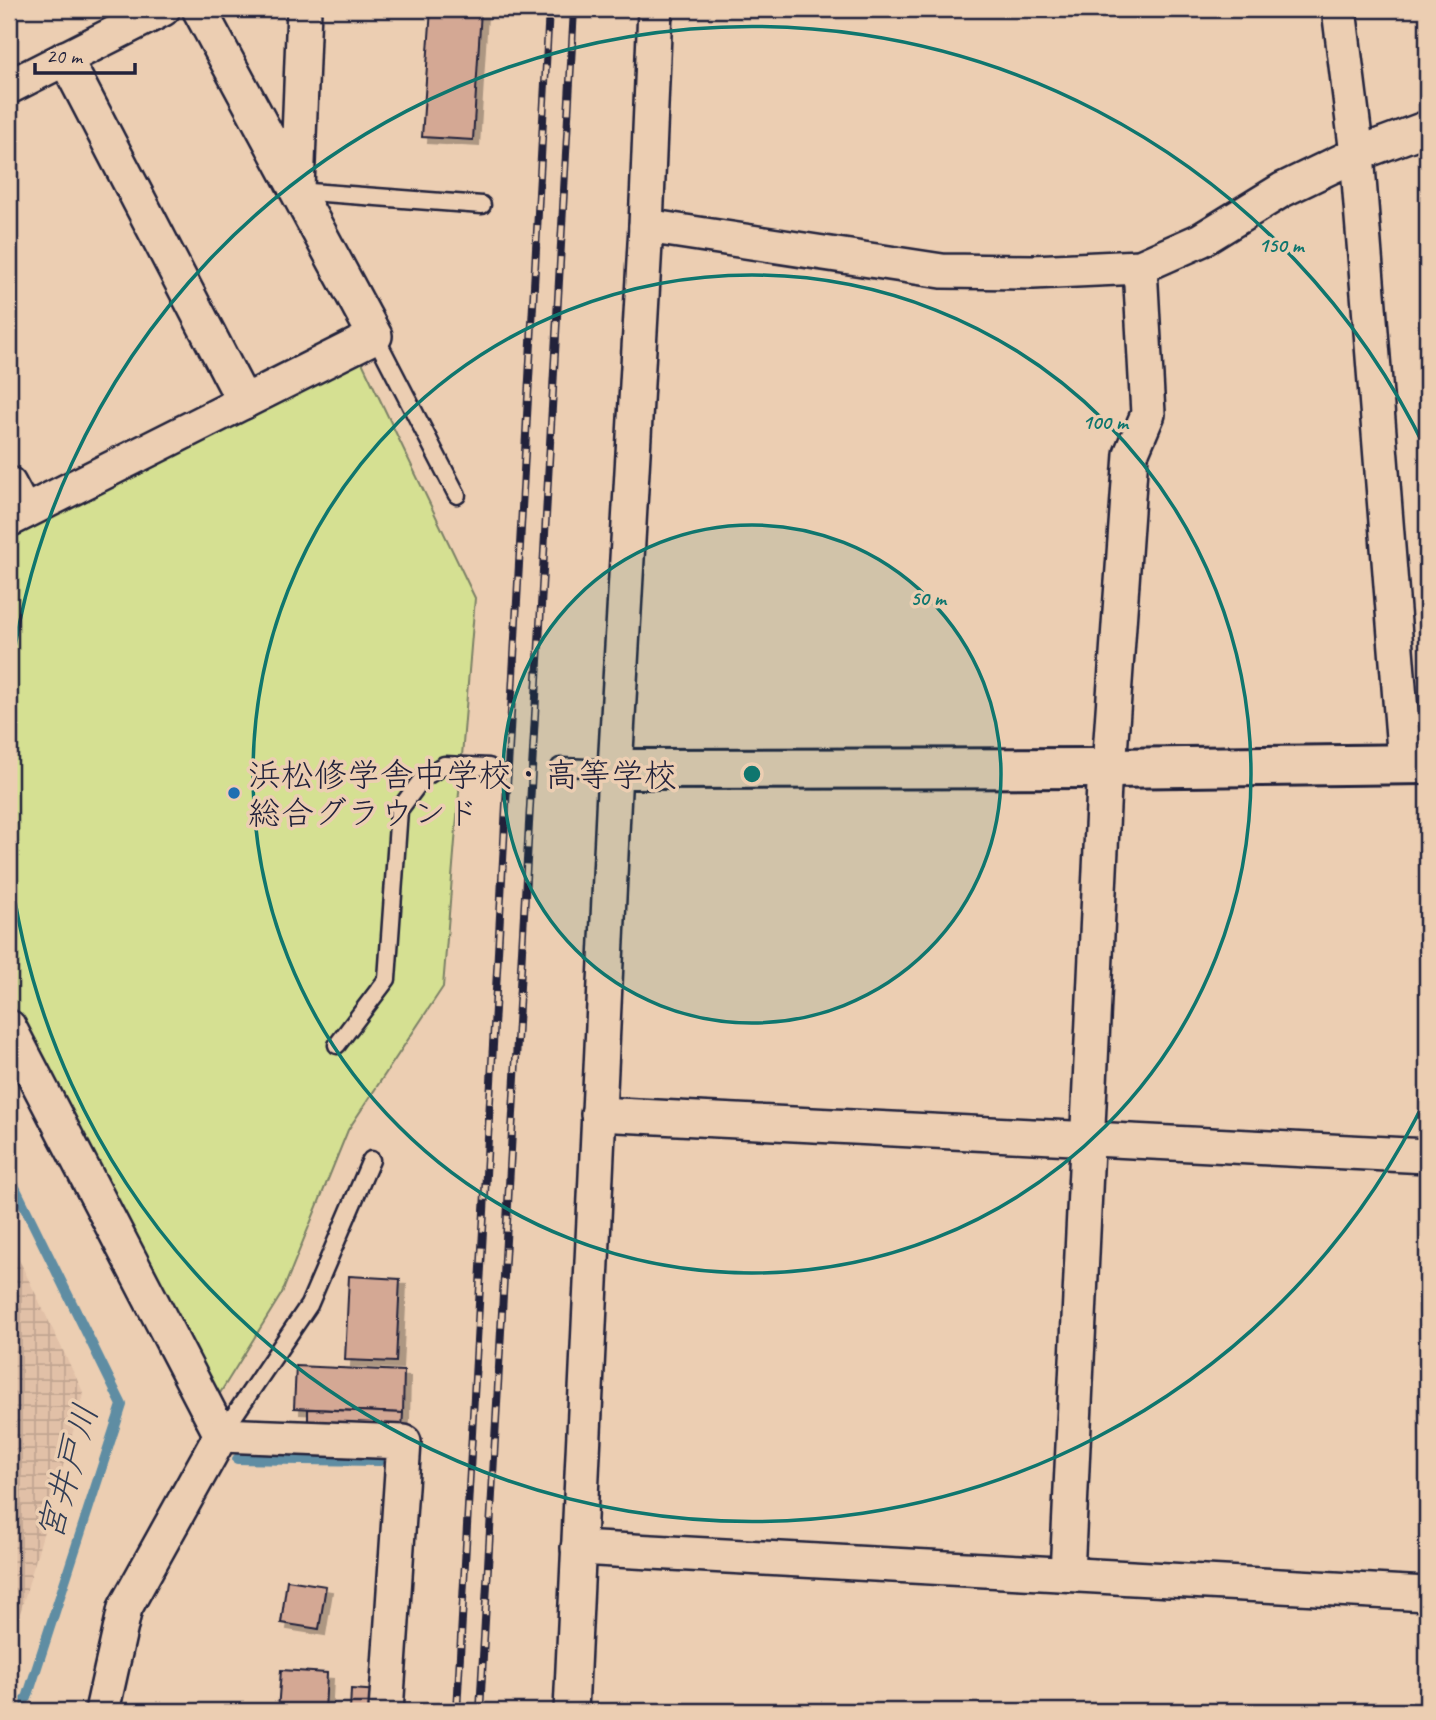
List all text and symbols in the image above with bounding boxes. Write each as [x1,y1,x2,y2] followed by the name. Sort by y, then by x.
[35,32,135,76] scale bar
[46,43,84,69] text: 20 m
[1258,232,1306,258] text: 150 m
[1082,409,1130,435] text: 100 m
[910,585,948,611] text: 50 m
[248,754,677,834] place label: 浜松修学舎中学校・高等学校 総合グラウンド
[740,762,764,786] centre of rings
[226,785,242,801] marker: 浜松修学舎中学校・高等学校 総合グラウンド
[27,1399,108,1546] water label: 宮井戸川

